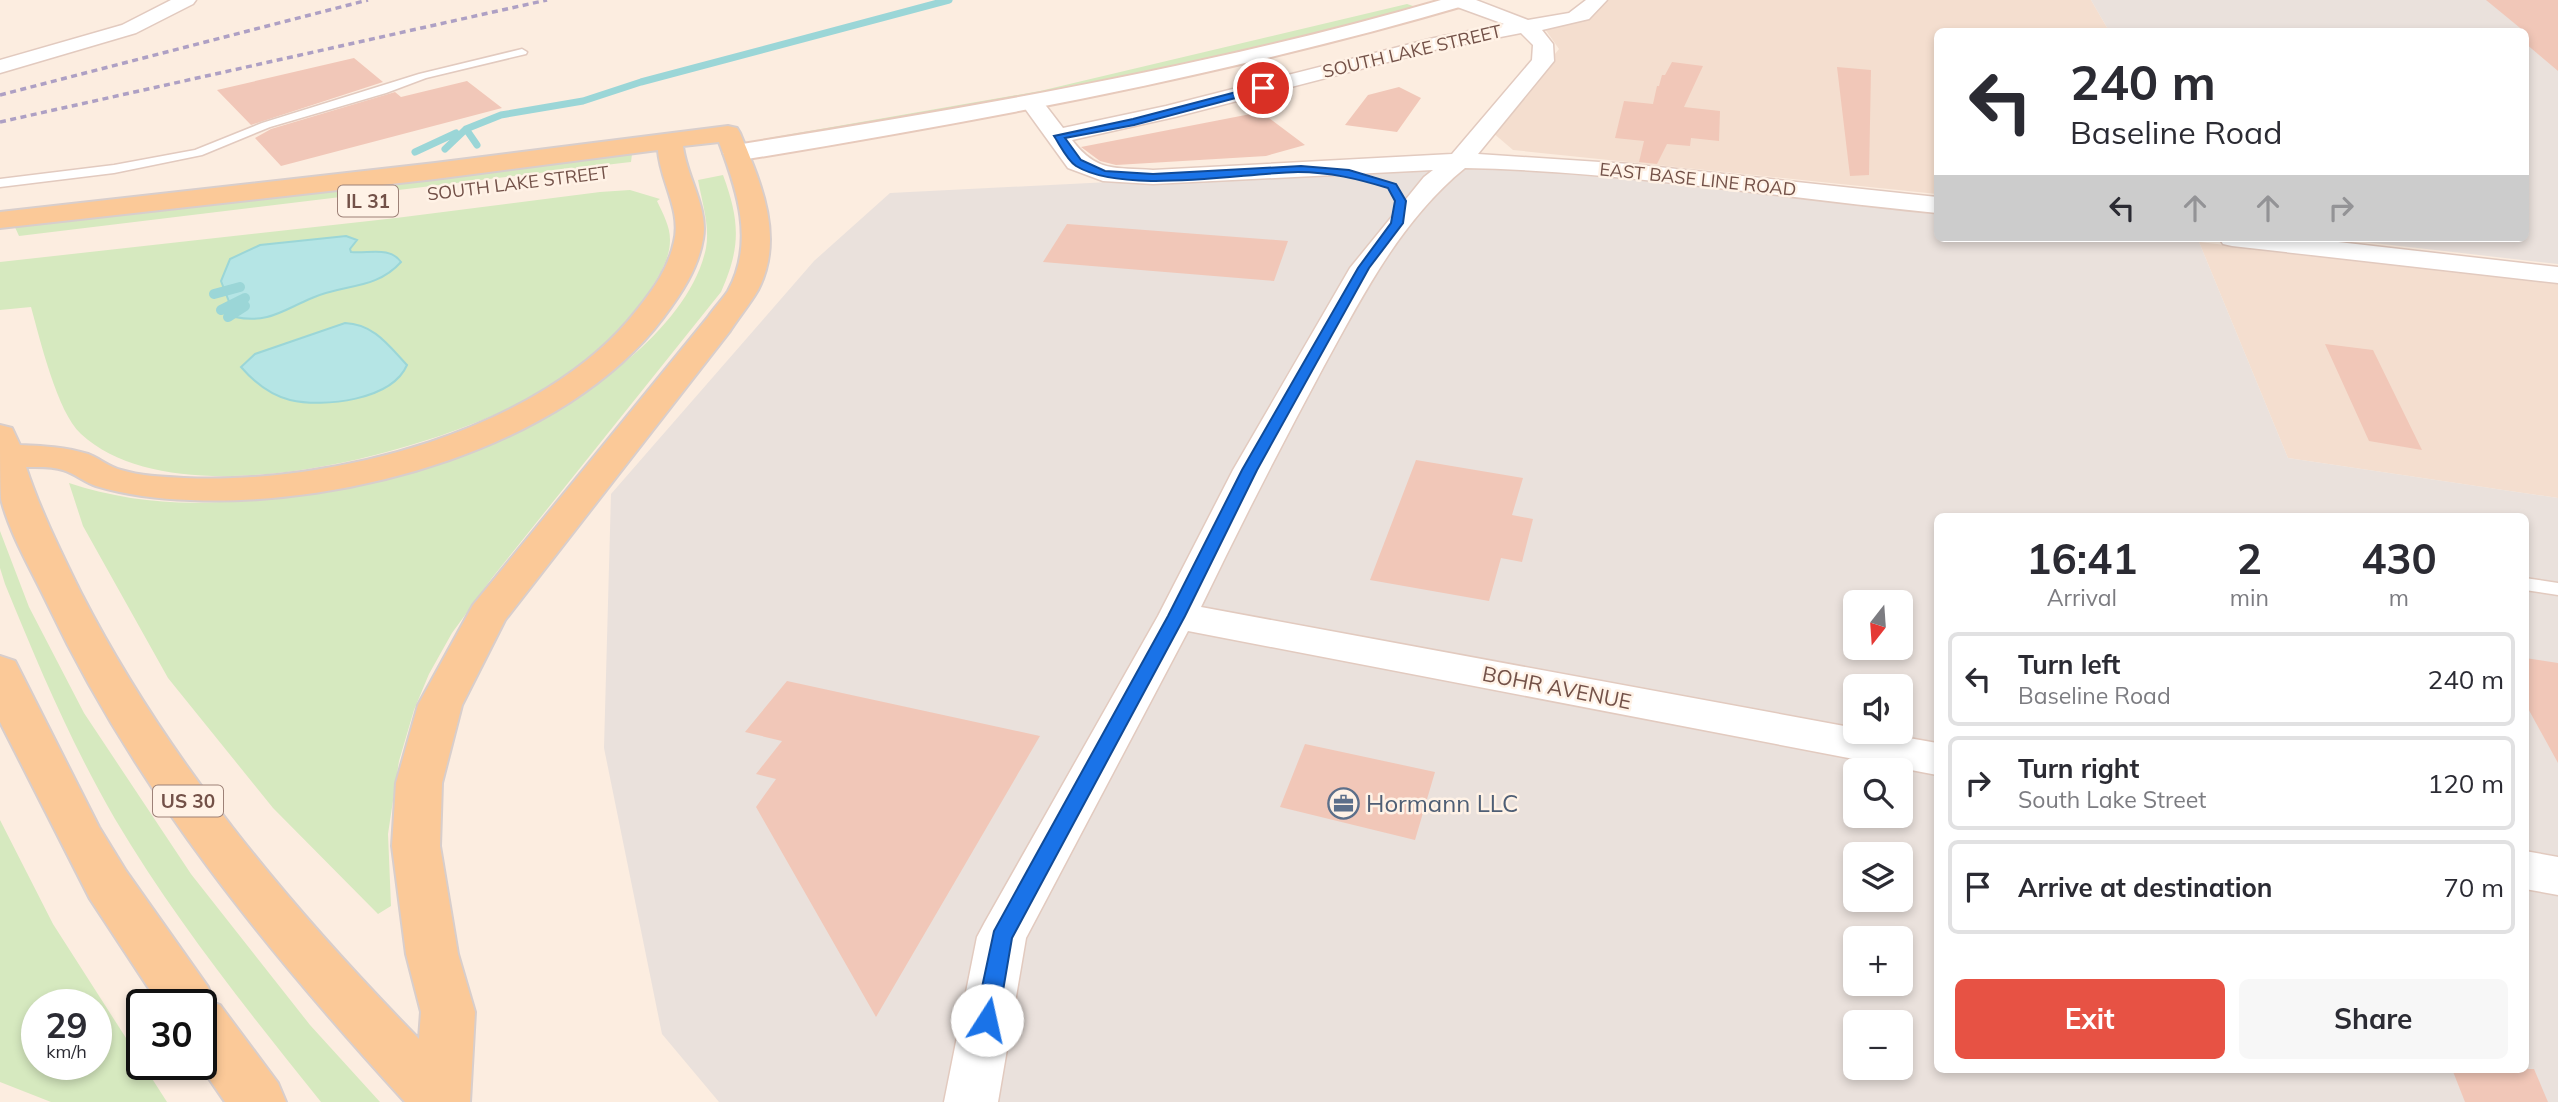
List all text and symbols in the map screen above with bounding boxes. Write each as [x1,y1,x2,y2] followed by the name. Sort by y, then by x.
[1320,19,1504,83] street label: SOUTH LAKE STREET
[2070,51,2216,112] text: 240 m
[1955,56,2046,147] icon: left
[1233,58,1293,118] pin
[1244,69,1282,107] icon: arrive
[2070,112,2282,152] text: Baseline Road
[1599,157,1797,201] street label: EAST BASE LINE ROAD
[426,160,610,206] street label: SOUTH LAKE STREET
[338,186,398,216] road number: IL 31
[2103,189,2141,227] icon: left
[2176,189,2214,227] icon: ahead
[2249,189,2287,227] icon: ahead
[2322,189,2360,227] icon: right
[2026,532,2137,585] text: 16:41
[2237,532,2262,585] text: 2
[2361,532,2437,585] text: 430
[2047,583,2117,612] text: Arrival
[2230,583,2269,612] text: min
[2389,583,2409,612] text: m
[1843,590,1913,660] north arrow
[1843,590,1913,1080] map controls
[2018,648,2120,681] text: Turn left
[1480,660,1634,714] street label: BOHR AVENUE
[1959,660,1997,698] icon: left
[2428,663,2504,696] text: 240 m
[1843,674,1913,744] button: sound
[2018,681,2171,710] text: Baseline Road
[2018,752,2139,785] text: Turn right
[1843,758,1913,828] button: search
[1959,764,1997,802] icon: right
[2428,767,2504,800] text: 120 m
[2018,785,2206,814] text: South Lake Street
[153,786,223,816] road number: US 30
[1326,786,1360,820] office icon: Hormann LLC
[1366,788,1518,818] place label: Hormann LLC
[1843,842,1913,912] button: layers
[1959,868,1997,906] icon: arrive
[2018,871,2273,904] text: Arrive at destination
[2443,871,2504,904] text: 70 m
[1843,926,1913,996] button: +
[1955,979,2225,1059] button: Exit
[2239,979,2508,1059] button: Share
[950,983,1024,1057] position arrow
[126,989,217,1080] speed limit sign: 30
[45,1003,88,1047] text: 29
[1843,1010,1913,1080] button: −
[46,1040,87,1063] text: km/h

